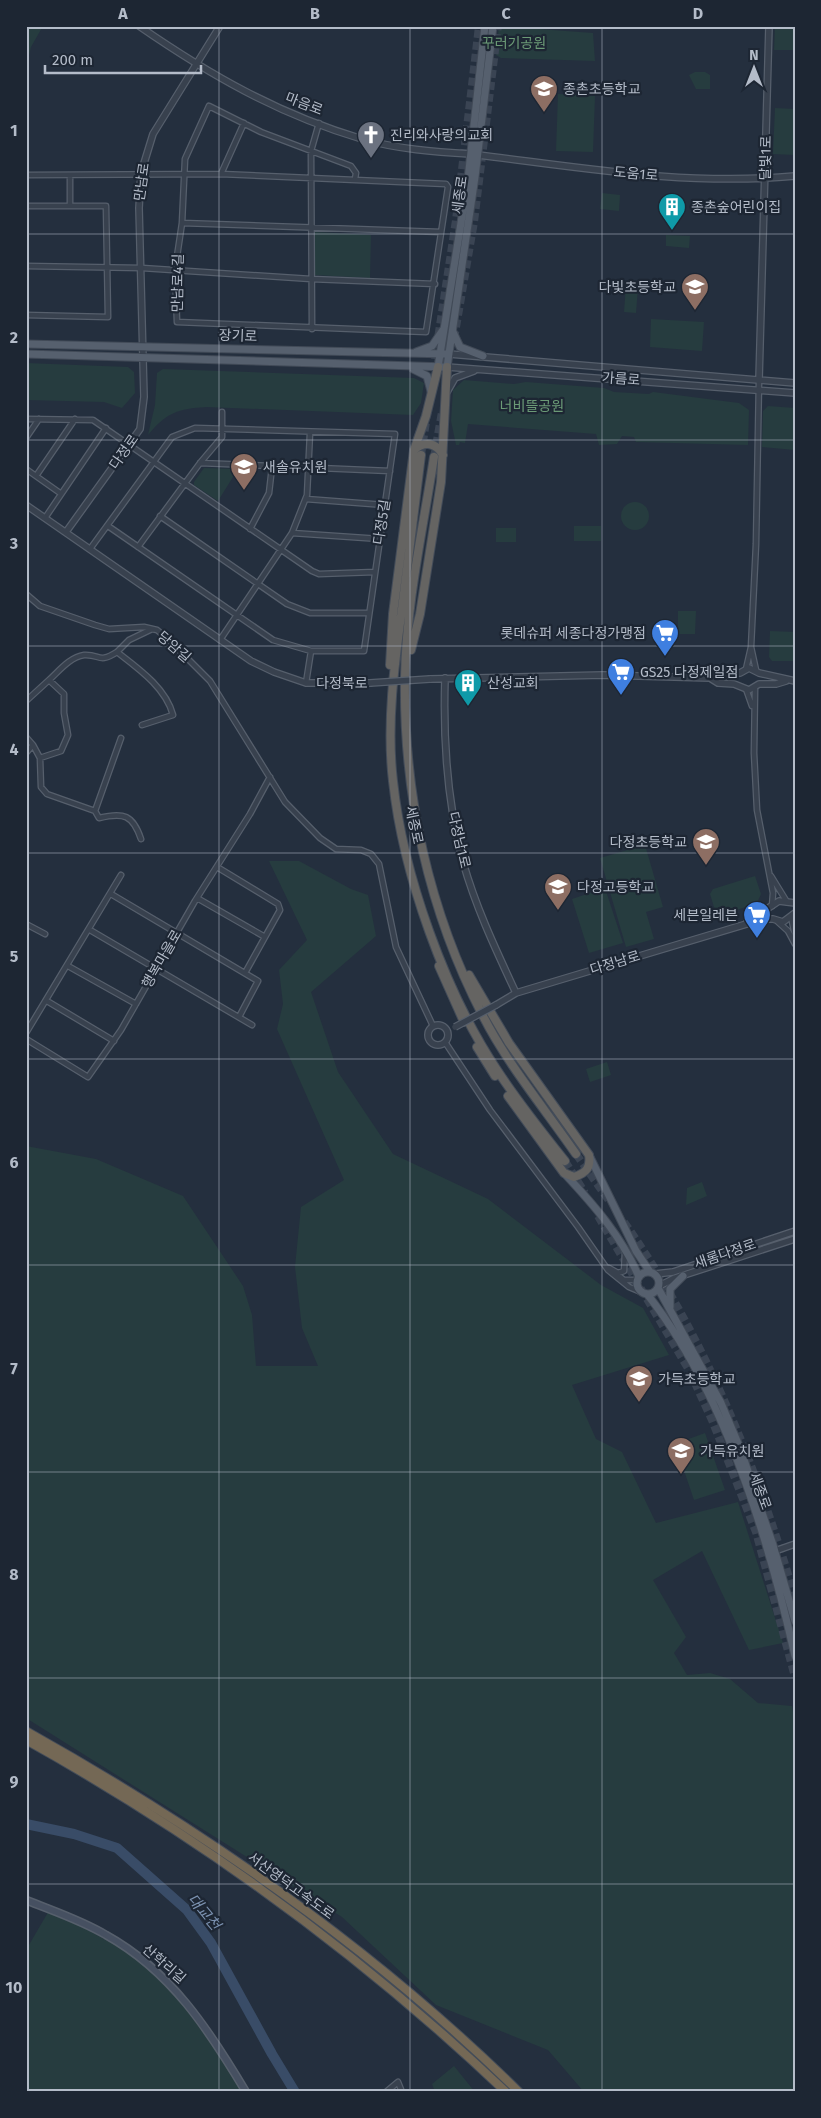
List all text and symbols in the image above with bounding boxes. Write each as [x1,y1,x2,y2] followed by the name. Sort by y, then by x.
[117,4,128,23] text: A
[310,4,320,23] text: B
[501,4,511,23] text: C
[693,4,703,23] text: D
[482,35,546,52] park label: 꾸러기공원
[45,42,201,74] scale bar
[728,42,778,92] north arrow
[749,47,759,64] text: N
[52,51,93,69] text: 200 m
[529,74,559,113] school or university icon: 종촌초등학교
[563,81,640,98] place label: 종촌초등학교
[283,89,325,119] street label: 마음로
[356,120,386,159] church icon: 진리와사랑의교회
[10,121,18,140] text: 1
[390,127,493,144] place label: 진리와사랑의교회
[757,135,775,180] street label: 달빛1로
[131,162,153,202] street label: 만남로
[613,164,659,184] street label: 도움1로
[449,175,471,215] street label: 세종로
[657,192,687,231] building icon: 종촌숲어린이집
[691,199,781,216] place label: 종촌숲어린이집
[169,253,187,313] street label: 만남로4길
[680,272,710,311] school or university icon: 다빛초등학교
[599,279,676,296] place label: 다빛초등학교
[218,327,258,345] street label: 장기로
[10,328,18,347] text: 2
[601,369,641,389] street label: 가름로
[500,398,564,415] park label: 너비뜰공원
[106,431,142,473] street label: 다정로
[229,452,259,491] school or university icon: 새솔유치원
[263,459,327,476] place label: 새솔유치원
[370,498,394,546] street label: 다정5길
[9,534,18,553] text: 3
[650,618,680,657] supermarket icon: 롯데슈퍼 세종다정가맹점
[501,625,646,642] place label: 롯데슈퍼 세종다정가맹점
[154,628,194,666] street label: 당암길
[606,657,636,696] supermarket icon: GS25 다정제일점
[640,664,738,681] place label: GS25 다정제일점
[453,668,483,707] building icon: 산성교회
[316,675,368,692] street label: 다정북로
[487,675,539,692] place label: 산성교회
[9,740,19,759] text: 4
[402,804,426,846] street label: 세종로
[444,810,474,870] street label: 다정남1로
[691,827,721,866] school or university icon: 다정초등학교
[610,834,687,851] place label: 다정초등학교
[543,872,573,911] school or university icon: 다정고등학교
[577,879,654,896] place label: 다정고등학교
[742,900,772,939] supermarket icon: 세븐일레븐
[674,907,738,924] place label: 세븐일레븐
[139,927,186,991] street label: 행복마을로
[10,947,19,966] text: 5
[588,947,642,979] street label: 다정남로
[9,1153,19,1172] text: 6
[692,1235,758,1273] street label: 새롬다정로
[10,1359,18,1378] text: 7
[624,1364,654,1403] school or university icon: 가득초등학교
[658,1371,735,1388] place label: 가득초등학교
[666,1436,696,1475] school or university icon: 가득유치원
[700,1443,764,1460] place label: 가득유치원
[745,1470,775,1512] street label: 세종로
[9,1565,19,1584] text: 8
[10,1772,19,1791] text: 9
[244,1849,338,1923] street label: 서산영덕고속도로
[184,1890,226,1935] water label: 대교천
[139,1941,189,1987] street label: 산학리길
[6,1978,22,1997] text: 10

